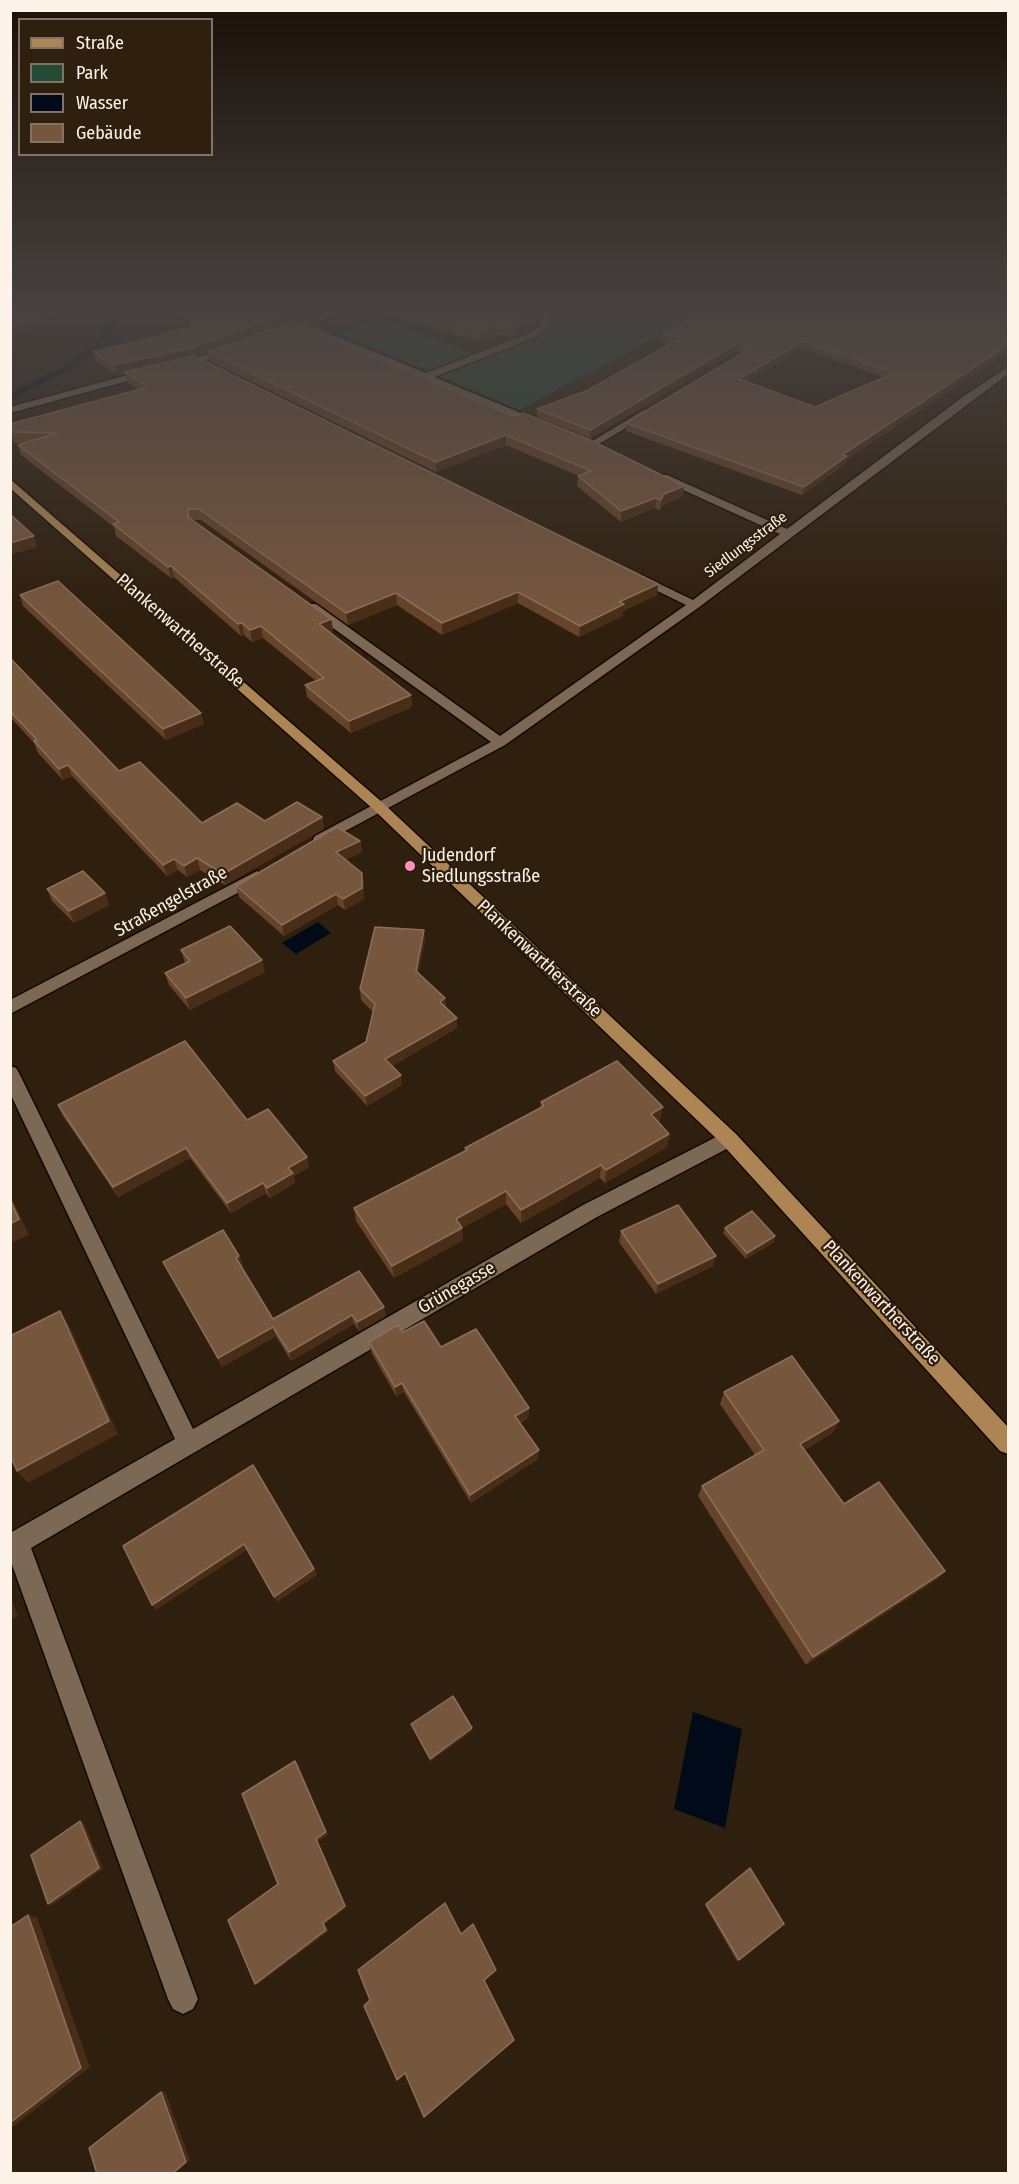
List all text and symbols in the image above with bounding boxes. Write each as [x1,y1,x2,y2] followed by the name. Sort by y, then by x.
[18,18,213,156] legend
[76,32,124,54] text: Straße
[76,62,108,84] text: Park
[76,92,128,114] text: Wasser
[76,122,141,144] text: Gebäude
[701,508,791,582] street label: Siedlungsstraße
[112,570,248,692] street label: Plankenwartherstraße
[422,845,540,888] place label: Judendorf Siedlungsstraße
[403,859,417,873] marker: Judendorf Siedlungsstraße
[111,862,231,942] street label: Straßengelstraße
[472,896,606,1022] street label: Plankenwartherstraße
[818,1236,944,1370] street label: Plankenwartherstraße
[415,1257,499,1319] street label: Grünegasse

